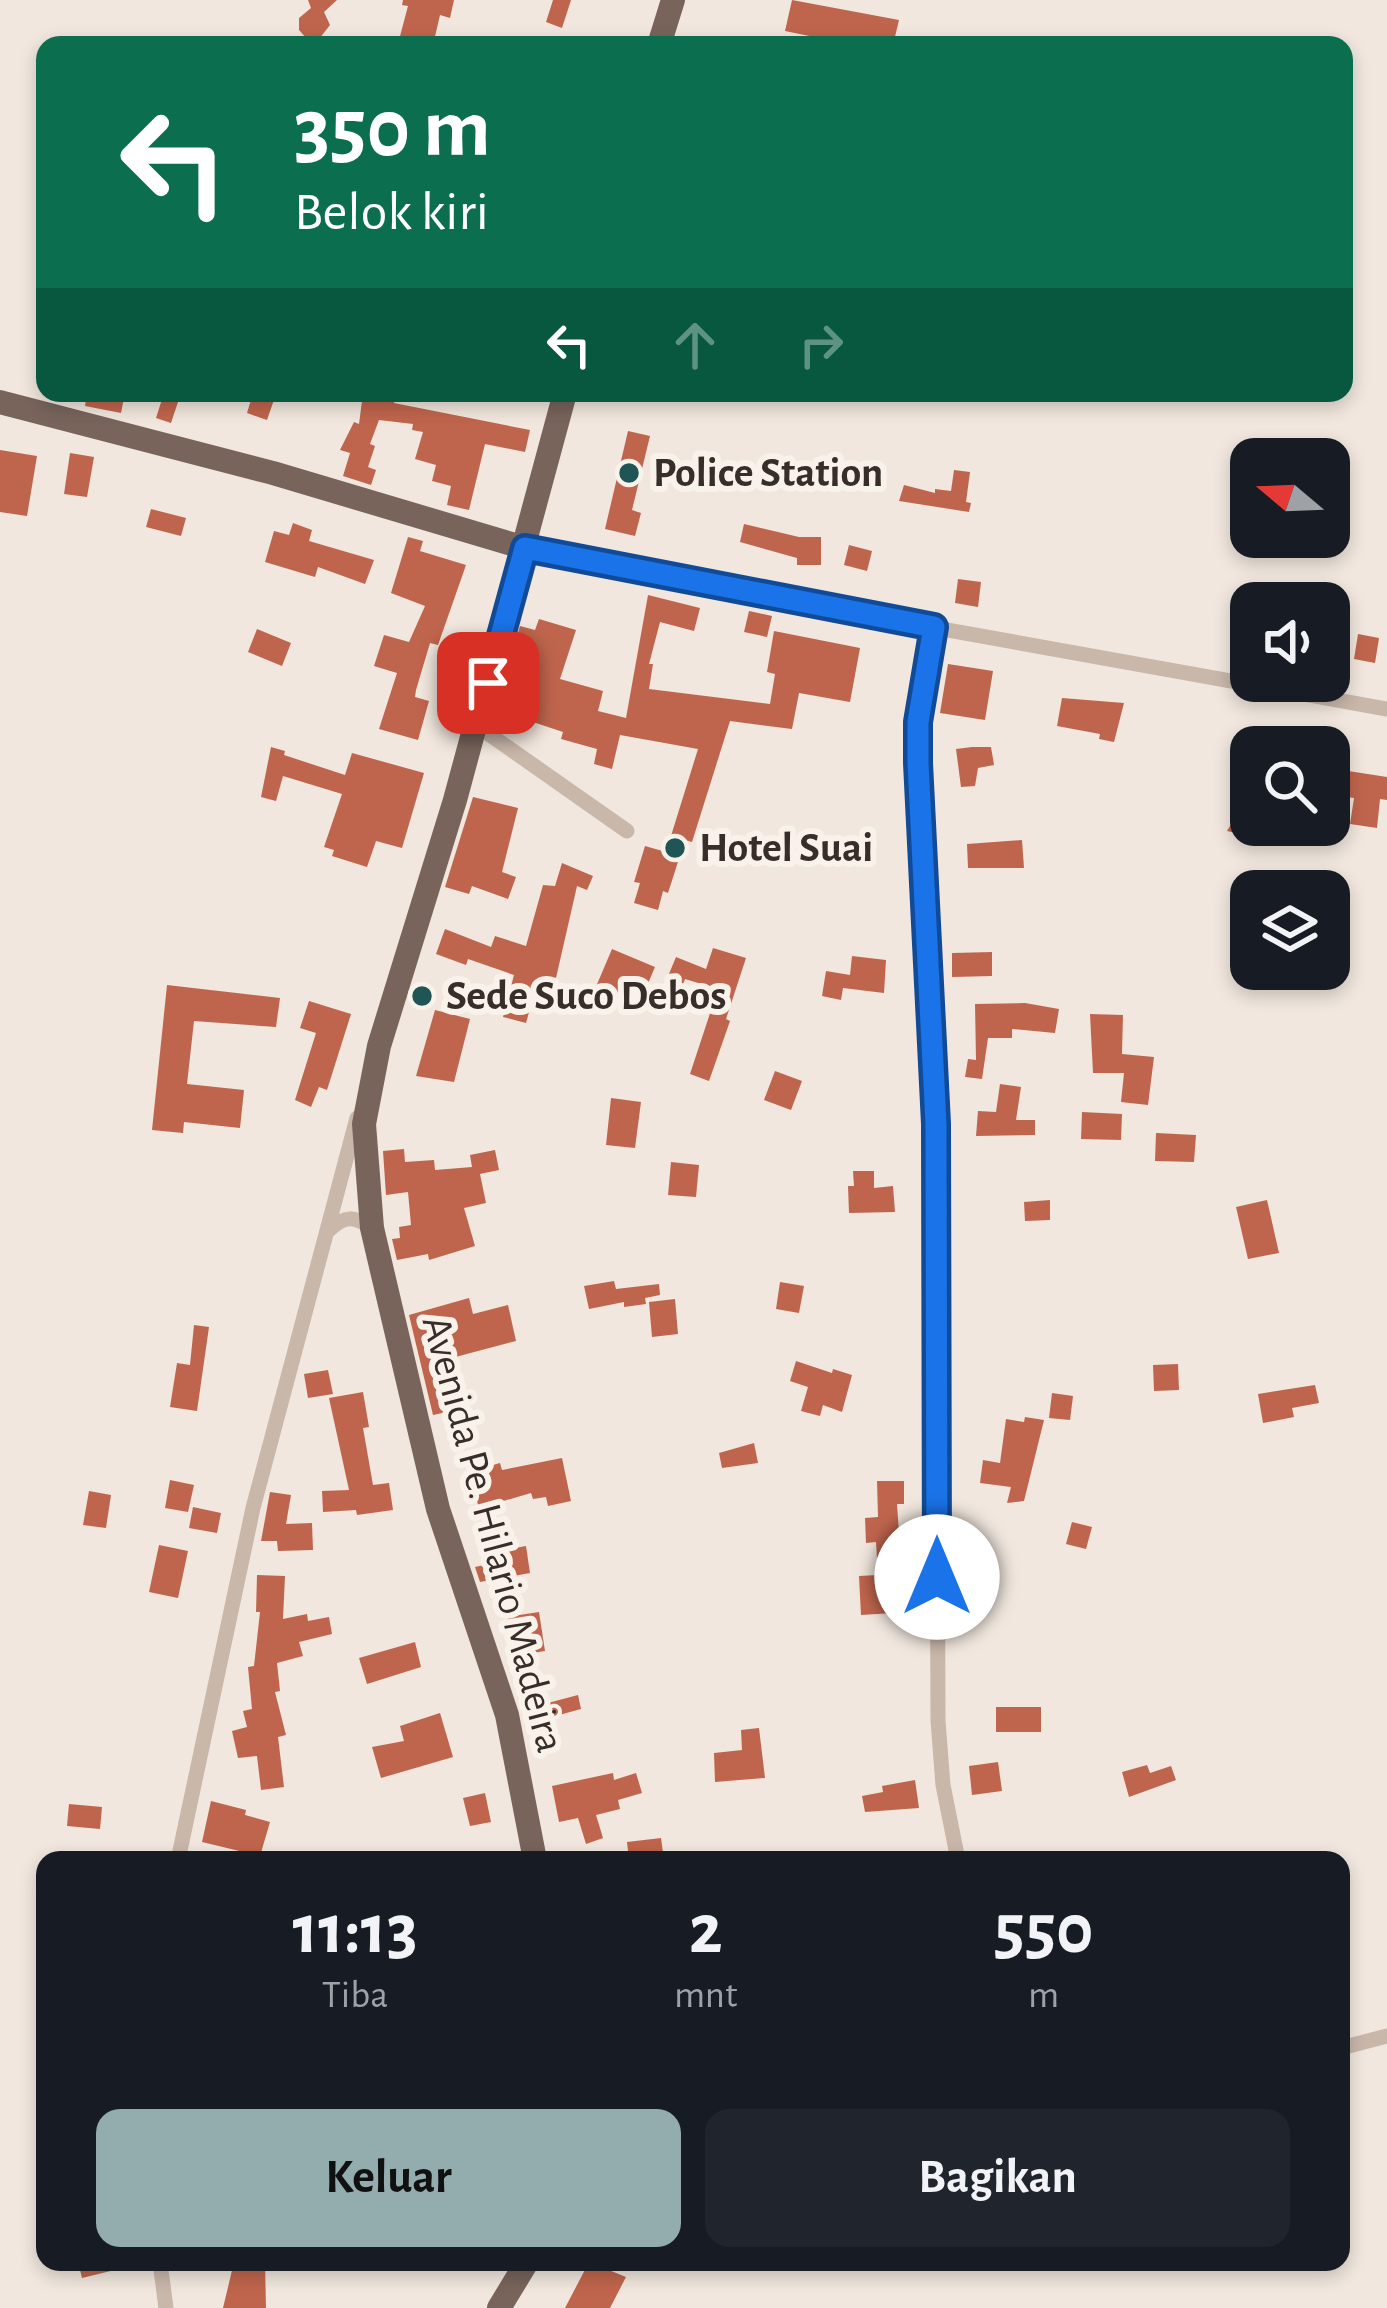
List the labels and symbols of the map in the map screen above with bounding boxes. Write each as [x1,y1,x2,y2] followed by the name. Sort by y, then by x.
[1230,438,1350,558] north arrow
[653,452,883,494] place label: Police Station
[616,460,642,486] marker: Police Station
[437,632,539,734] pin
[699,827,873,869] place label: Hotel Suai
[662,835,688,861] marker: Hotel Suai
[446,975,726,1017] place label: Sede Suco Debos
[409,983,435,1009] marker: Sede Suco Debos
[414,1311,572,1757] street label: Avenida Pe. Hilario Madeira
[874,1514,1000,1640] position arrow

